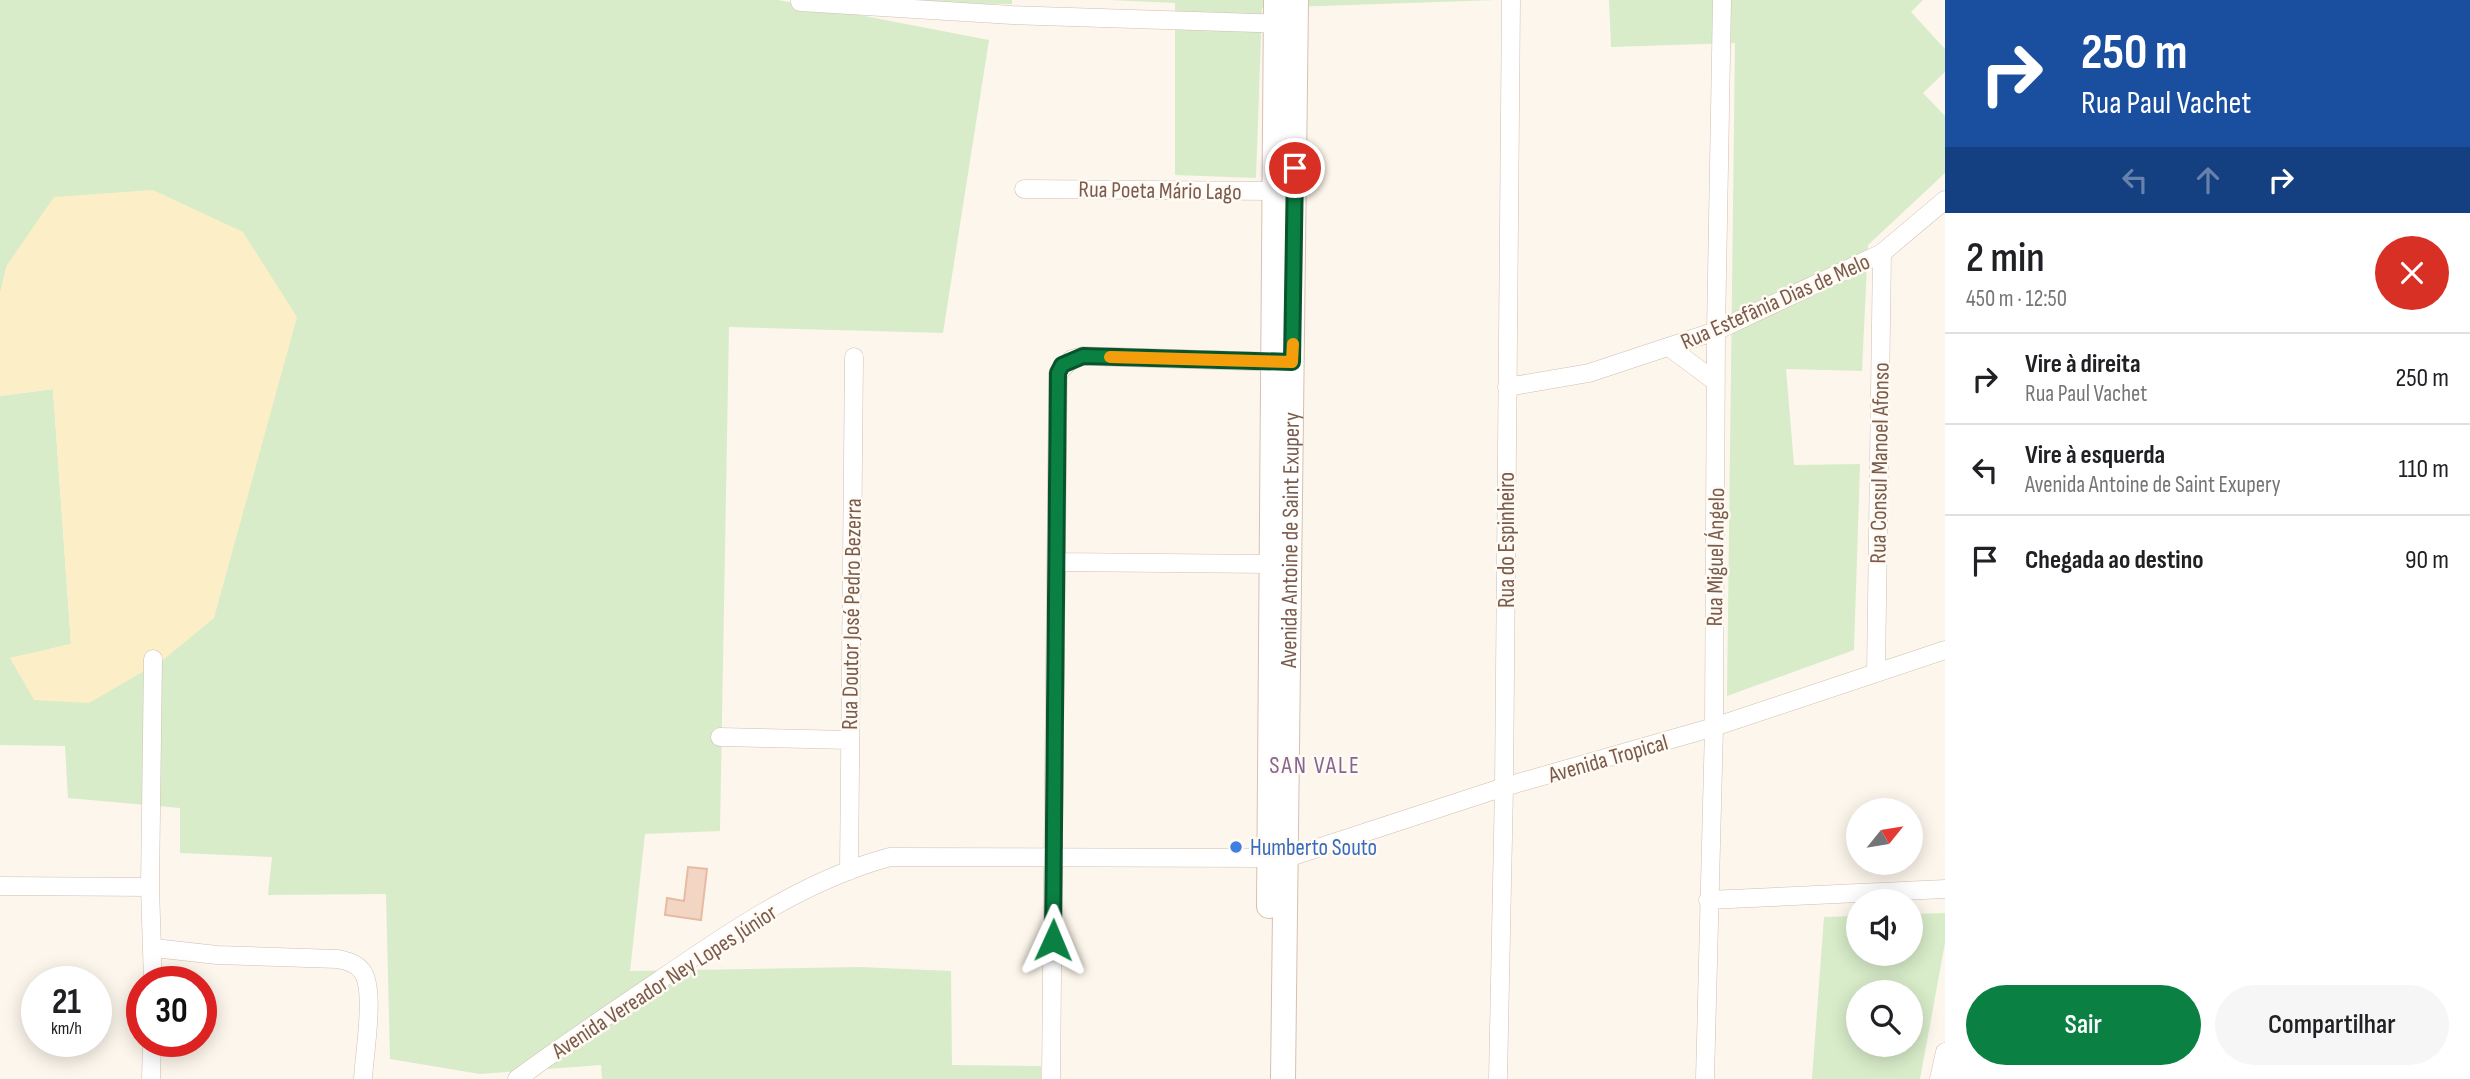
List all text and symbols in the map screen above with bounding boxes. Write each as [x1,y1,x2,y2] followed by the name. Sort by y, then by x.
[2081,24,2187,83] text: 250 m
[1966,28,2057,119] icon: right
[2081,84,2251,123] text: Rua Paul Vachet
[1265,138,1325,198] pin
[1276,149,1314,187] icon: arrive
[2116,161,2154,199] icon: left
[2189,161,2227,199] icon: ahead
[2262,161,2300,199] icon: right
[1078,176,1242,206] street label: Rua Poeta Mário Lago
[1966,233,2045,284] text: 2 min
[2375,236,2449,310] button: close
[1677,248,1874,356] street label: Rua Estefânia Dias de Melo
[1966,285,2067,313] text: 450 m · 12:50
[2025,349,2141,380] text: Vire à direita
[1966,360,2004,398] icon: right
[1864,362,1896,564] street label: Rua Consul Manoel Afonso
[2395,363,2449,394] text: 250 m
[2025,380,2147,408] text: Rua Paul Vachet
[1275,412,1306,669] street label: Avenida Antoine de Saint Exupery
[2025,440,2165,471] text: Vire à esquerda
[1966,451,2004,489] icon: left
[2398,454,2449,485] text: 110 m
[2025,471,2281,499] text: Avenida Antoine de Saint Exupery
[1493,472,1521,608] street label: Rua do Espinheiro
[1701,487,1731,627] street label: Rua Miguel Ángelo
[836,498,868,730] street label: Rua Doutor José Pedro Bezerra
[1966,542,2004,580] icon: arrive
[2025,545,2204,576] text: Chegada ao destino
[2405,545,2449,576] text: 90 m
[1544,729,1671,790] street label: Avenida Tropical
[1269,751,1361,780] district label: SAN VALE
[1846,798,1923,875] north arrow
[1846,798,1923,1057] map controls
[1250,834,1377,862] place label: Humberto Souto
[1228,839,1244,855] marker: Humberto Souto
[1846,889,1923,966] button: sound
[546,898,783,1066] street label: Avenida Vereador Ney Lopes Júnior
[1016,903,1090,977] position arrow
[126,966,217,1057] speed limit sign: 30
[1846,980,1923,1057] button: search
[52,981,81,1024] text: 21
[1966,985,2201,1065] button: Sair
[2215,985,2449,1065] button: Compartilhar
[51,1018,82,1039] text: km/h

